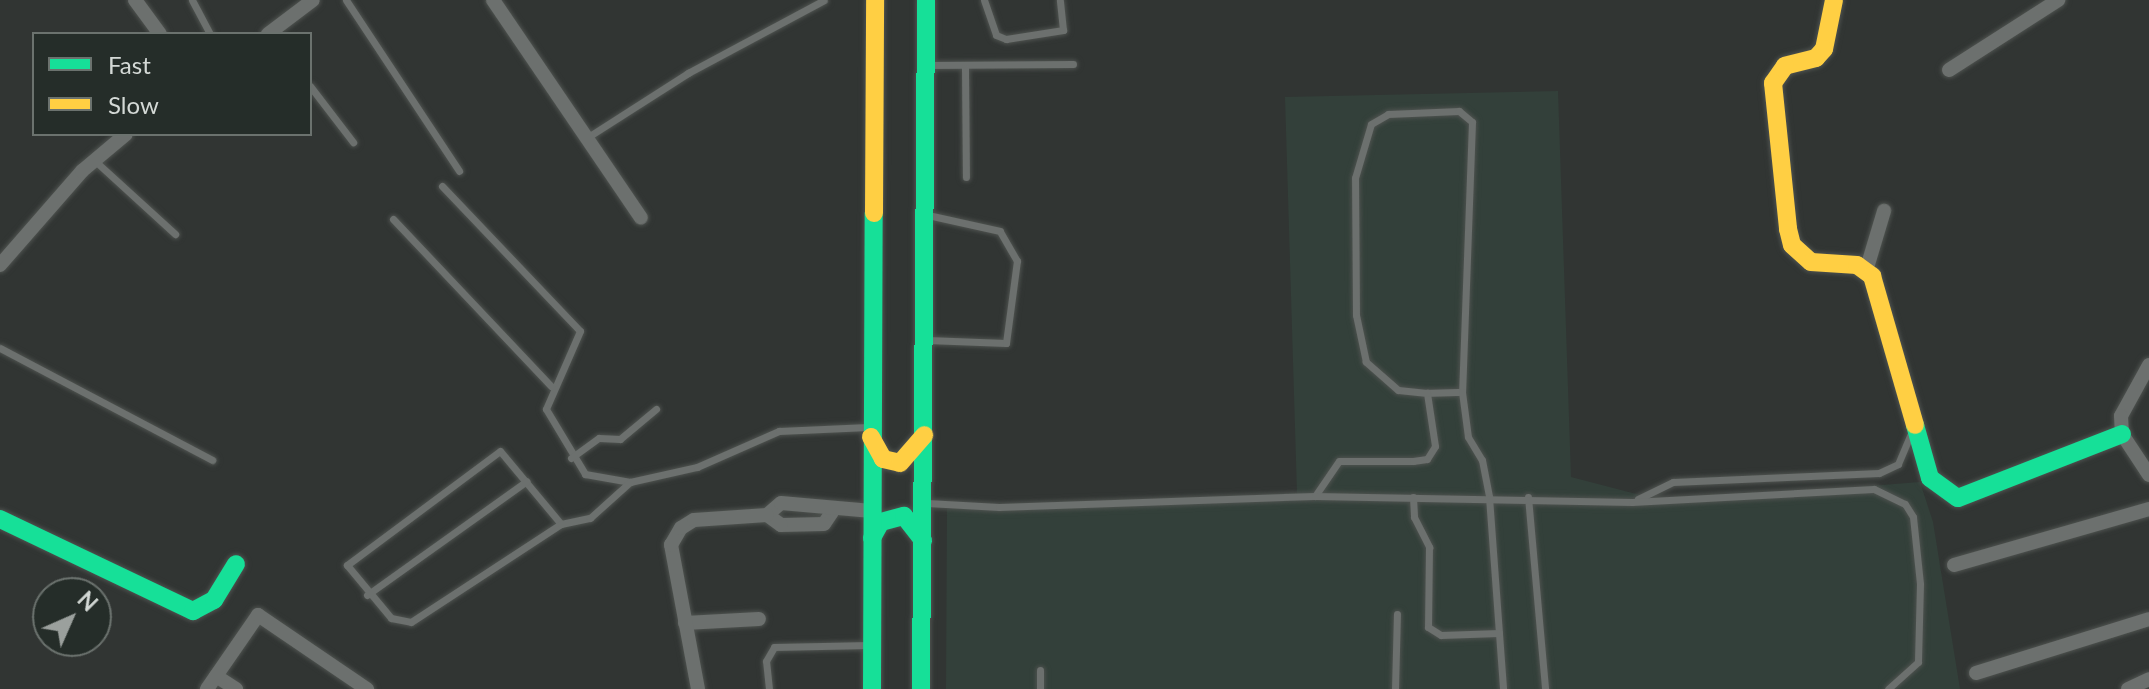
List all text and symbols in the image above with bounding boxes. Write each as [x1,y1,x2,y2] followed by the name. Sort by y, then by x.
[32,32,312,136] legend
[108,50,151,79] text: Fast
[108,90,159,119] text: Slow
[32,577,112,657] north arrow
[72,586,103,617] text: N

